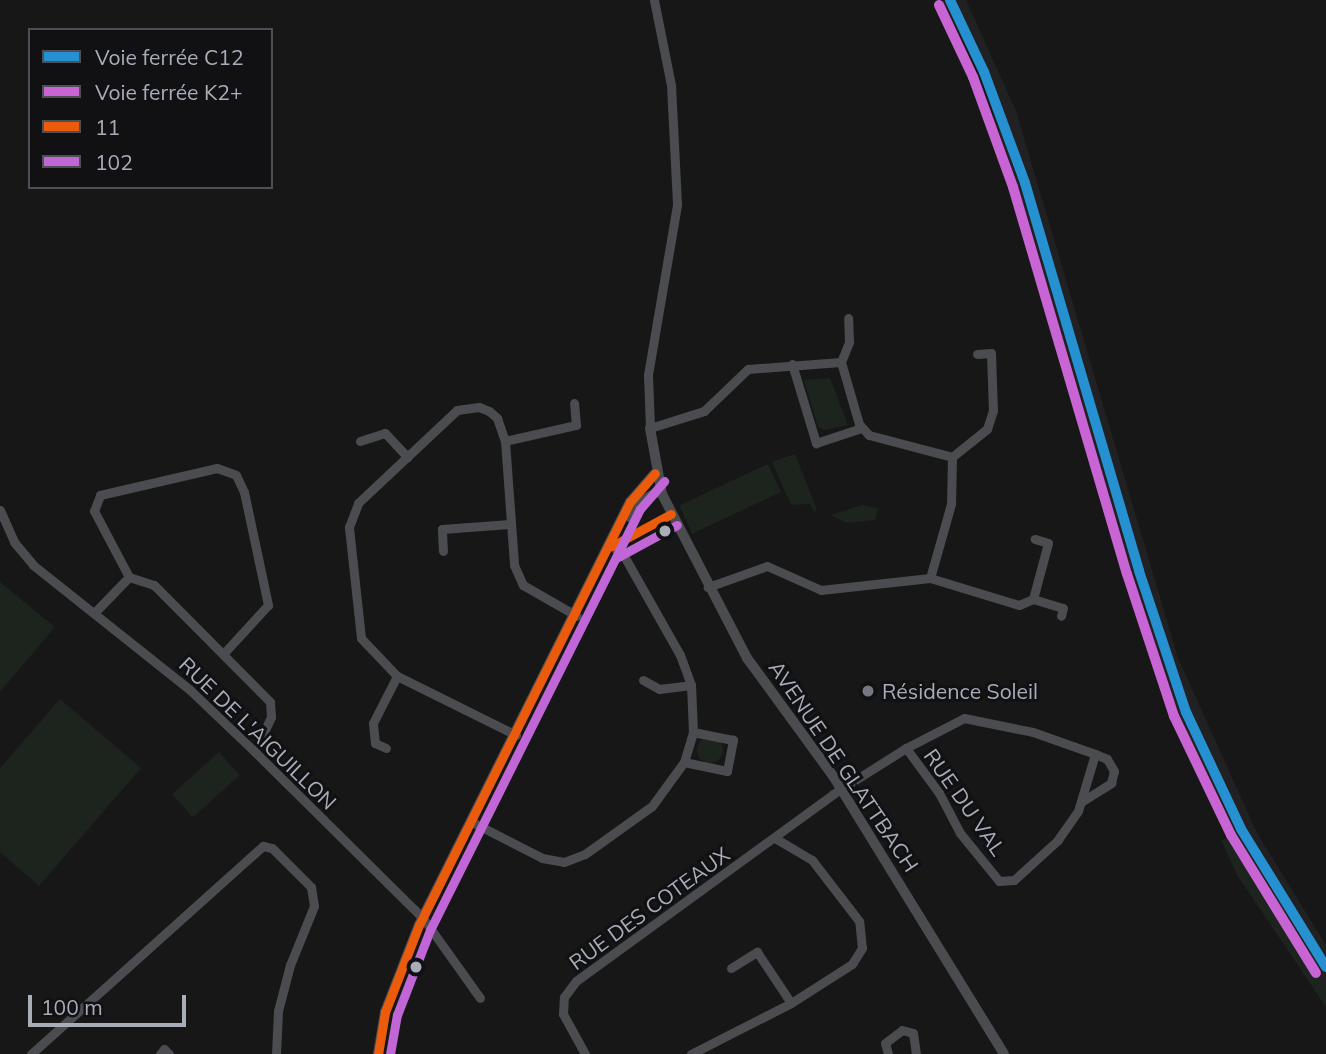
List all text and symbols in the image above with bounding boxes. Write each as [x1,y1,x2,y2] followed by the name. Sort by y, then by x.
[28,28,273,189] legend
[95,44,244,70] text: Voie ferrée C12
[95,79,243,105] text: Voie ferrée K2+
[95,114,120,140] text: 11
[95,149,133,175] text: 102
[658,524,672,538] unlabelled marker
[174,652,342,814] street label: RUE DE L'AIGUILLON
[764,656,924,876] street label: AVENUE DE GLATTBACH
[882,678,1038,704] place label: Résidence Soleil
[860,683,876,699] marker: Résidence Soleil
[919,744,1011,860] street label: RUE DU VAL
[564,841,734,975] street label: RUE DES COTEAUX
[409,960,423,974] unlabelled marker
[32,981,189,1025] scale bar
[41,994,103,1020] text: 100 m

